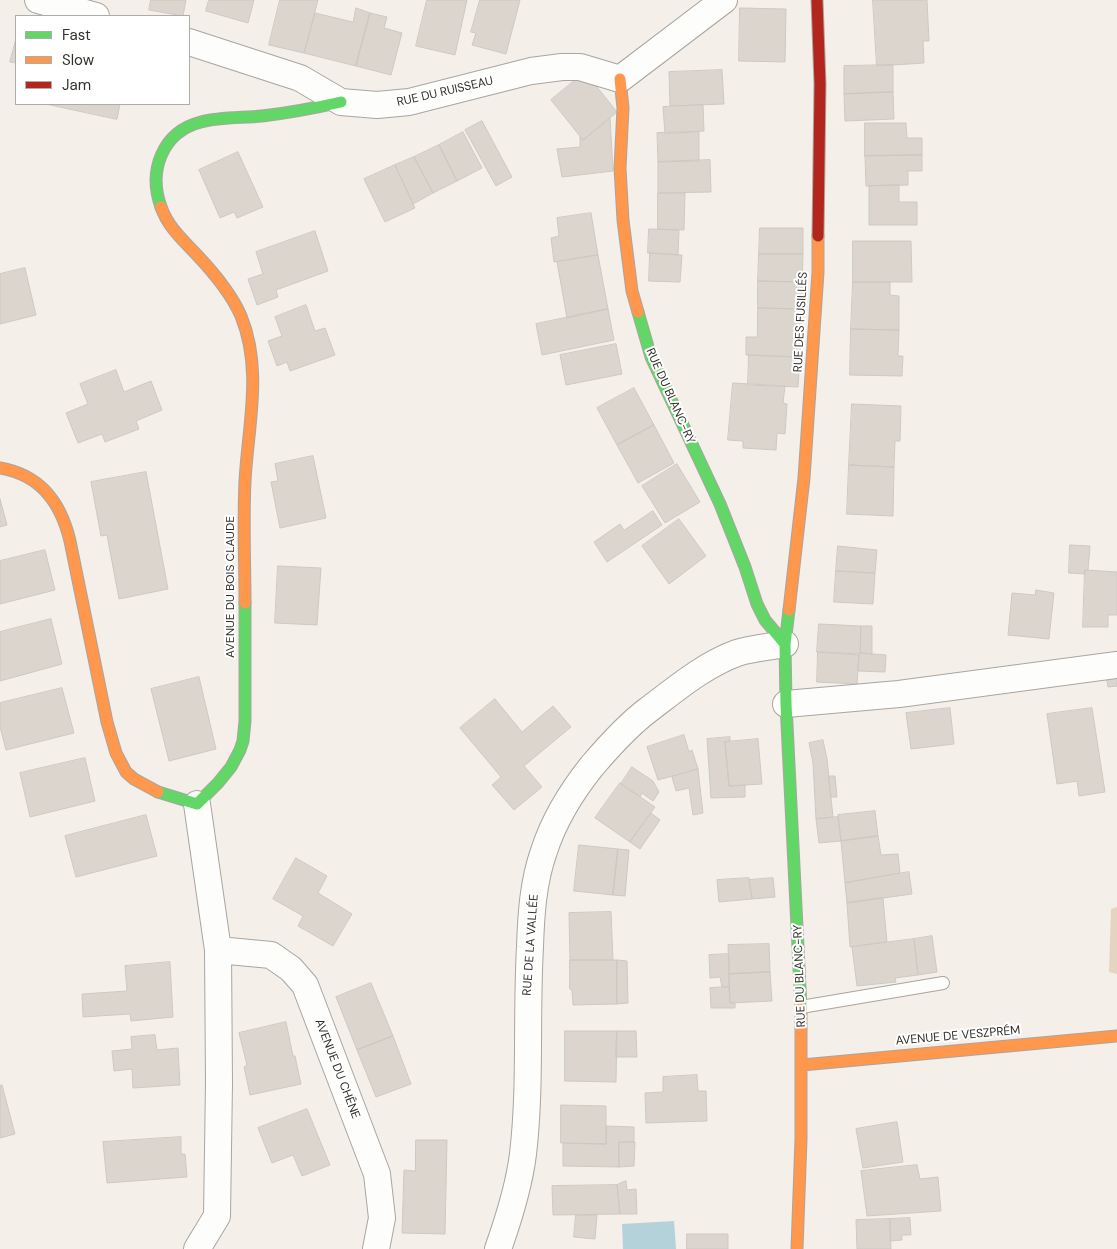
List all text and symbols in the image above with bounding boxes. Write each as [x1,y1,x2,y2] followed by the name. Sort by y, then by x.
[15,15,190,105] legend
[62,25,91,45] text: Fast
[62,50,94,70] text: Slow
[396,74,494,110] street label: RUE DU RUISSEAU
[62,75,91,95] text: Jam
[791,271,811,373] street label: RUE DES FUSILLÉS
[642,346,698,446] street label: RUE DU BLANC-RY
[224,516,238,658] street label: AVENUE DU BOIS CLAUDE
[520,894,542,996] street label: RUE DE LA VALLÉE
[791,924,809,1028] street label: RUE DU BLANC-RY
[311,1017,363,1121] street label: AVENUE DU CHÊNE
[895,1023,1021,1049] street label: AVENUE DE VESZPRÉM

